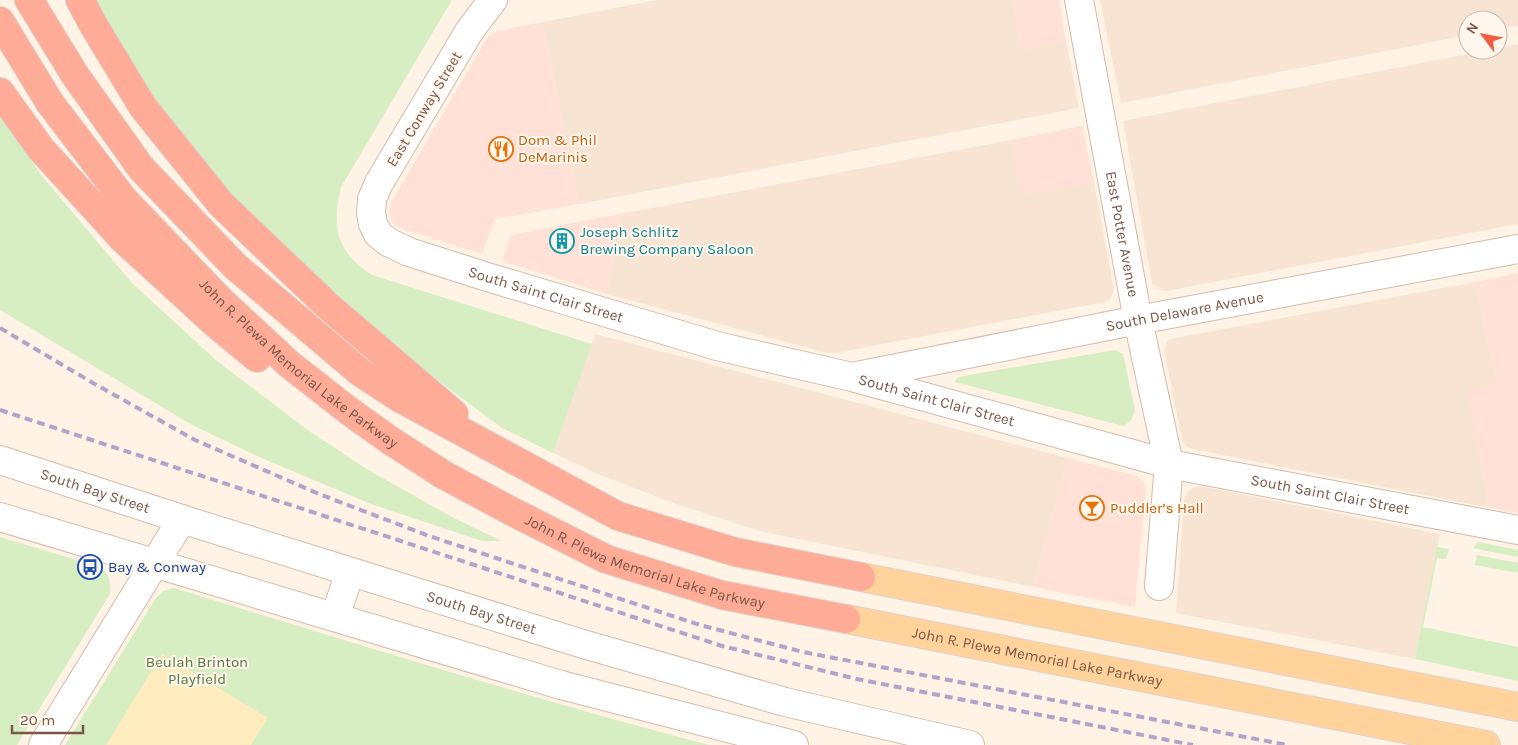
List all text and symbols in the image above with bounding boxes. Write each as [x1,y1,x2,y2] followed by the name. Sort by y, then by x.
[1458,10,1508,60] north arrow
[1463,20,1482,37] text: N
[383,48,466,170] street label: East Conway Street
[518,131,597,166] place label: Dom & Phil DeMarinis
[488,136,514,162] restaurant icon: Dom & Phil DeMarinis
[1102,170,1143,298] street label: East Potter Avenue
[580,223,754,258] place label: Joseph Schlitz Brewing Company Saloon
[549,228,575,254] building icon: Joseph Schlitz Brewing Company Saloon
[466,263,626,326] street label: South Saint Clair Street
[196,275,401,452] street label: John R. Plewa Memorial Lake Parkway
[1104,288,1265,335] street label: South Delaware Avenue
[857,370,1017,430] street label: South Saint Clair Street
[38,465,152,517] street label: South Bay Street
[1249,471,1411,518] street label: South Saint Clair Street
[1079,495,1105,521] bar icon: Puddler’s Hall
[1110,499,1204,517] place label: Puddler’s Hall
[522,511,767,612] street label: John R. Plewa Memorial Lake Parkway
[77,554,103,580] bus stop icon: Bay & Conway
[108,558,206,576] place label: Bay & Conway
[424,587,539,638] street label: South Bay Street
[911,623,1164,690] street label: John R. Plewa Memorial Lake Parkway
[146,653,248,688] park label: Beulah Brinton Playfield
[12,702,84,734] scale bar
[20,711,55,729] text: 20 m

